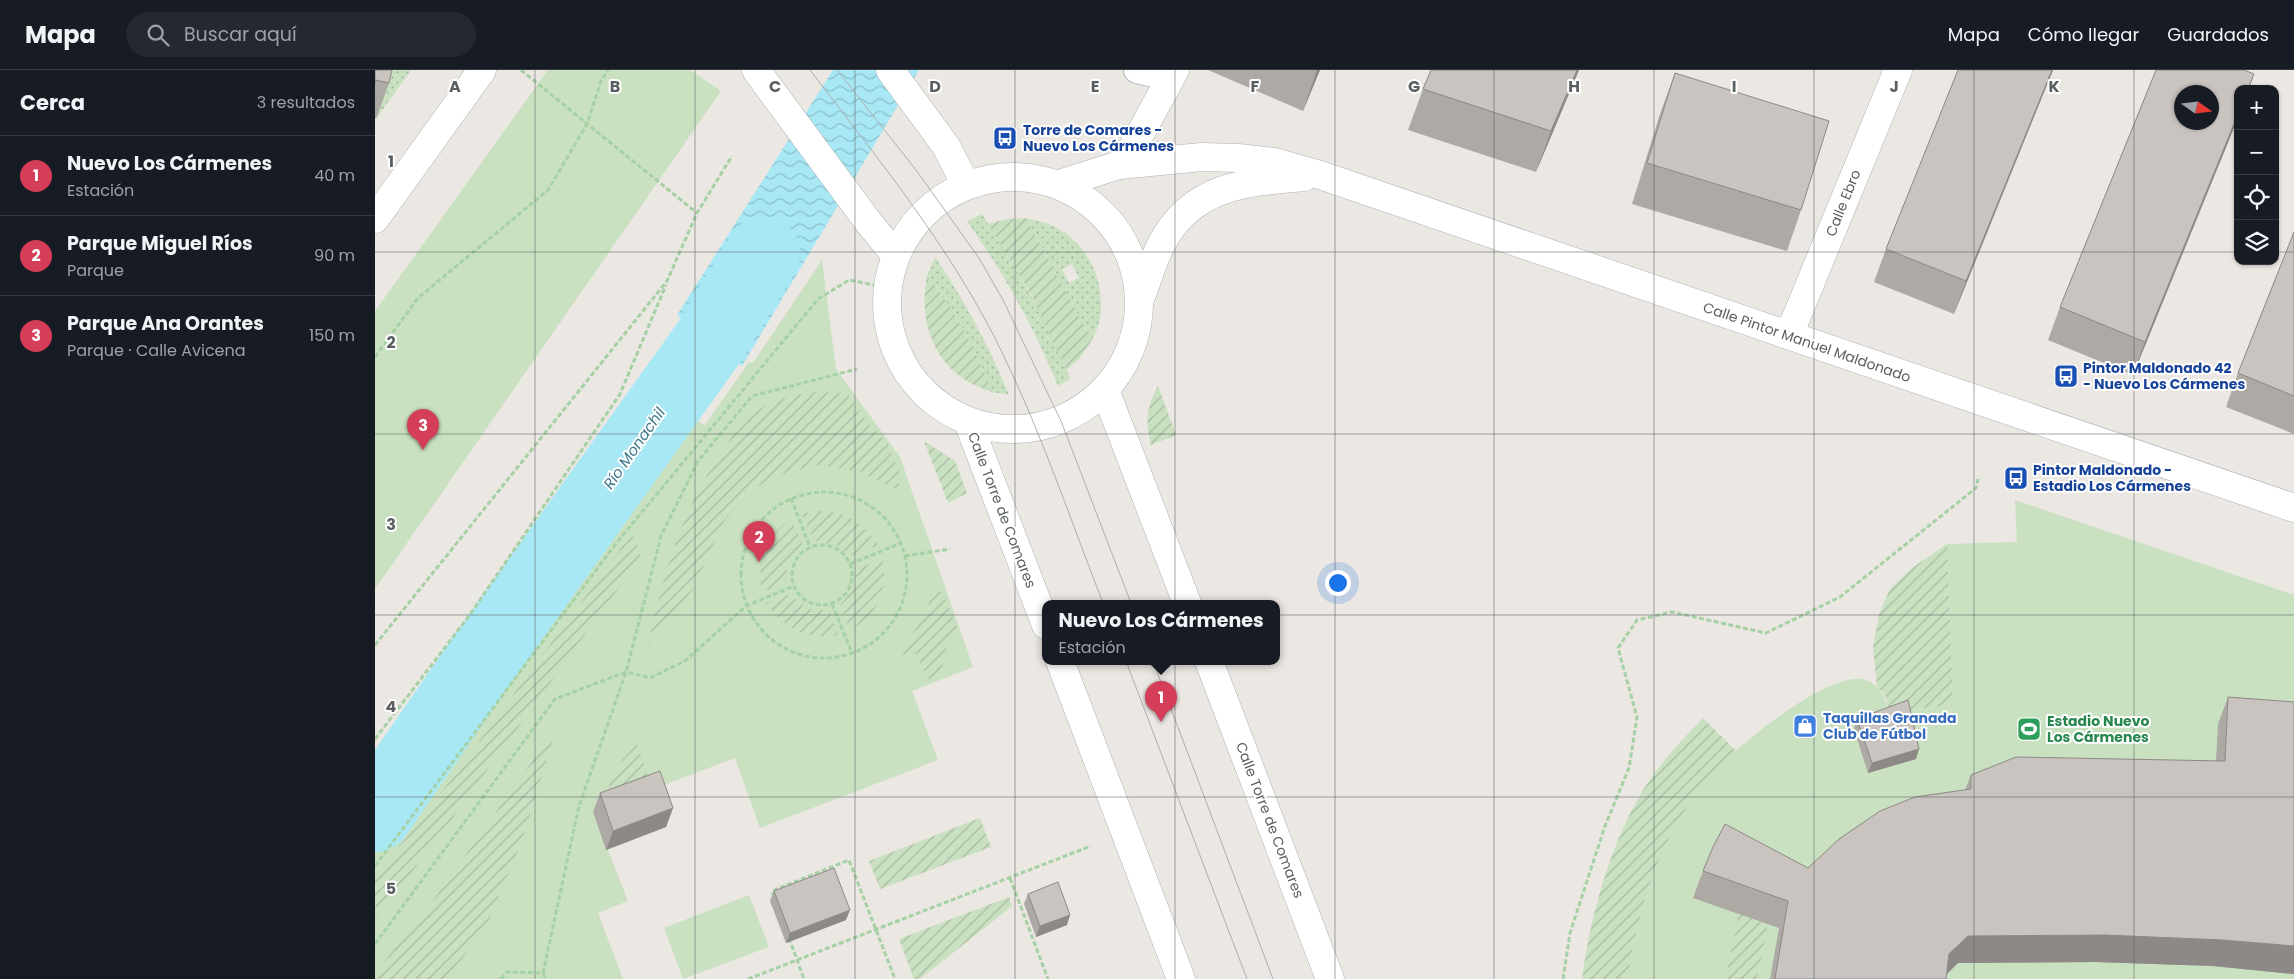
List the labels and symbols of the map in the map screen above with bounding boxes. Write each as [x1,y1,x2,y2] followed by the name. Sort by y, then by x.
[449,75,461,98] text: A
[610,75,620,98] text: B
[769,75,781,98] text: C
[929,75,941,98] text: D
[1091,75,1099,98] text: E
[1251,75,1260,98] text: F
[1408,75,1420,98] text: G
[1568,75,1580,98] text: H
[1732,75,1736,98] text: I
[1889,75,1899,98] text: J
[2048,75,2060,98] text: K
[2174,85,2219,130] north arrow
[1023,120,1174,156] place label: Torre de Comares - Nuevo Los Cármenes
[992,125,1018,151] bus stop icon: Torre de Comares - Nuevo Los Cármenes
[388,150,394,173] text: 1
[1821,167,1865,239] street label: Calle Ebro
[1700,297,1914,387] street label: Calle Pintor Manuel Maldonado
[386,331,396,354] text: 2
[2083,358,2245,394] place label: Pintor Maldonado 42 - Nuevo Los Cármenes
[2053,363,2079,389] bus stop icon: Pintor Maldonado 42 - Nuevo Los Cármenes
[598,403,670,493] water label: Río Monachil
[407,409,439,450] pin: 3
[963,429,1041,591] street label: Calle Torre de Comares
[2033,460,2191,496] place label: Pintor Maldonado - Estadio Los Cármenes
[2003,465,2029,491] bus stop icon: Pintor Maldonado - Estadio Los Cármenes
[386,513,396,536] text: 3
[743,521,775,562] pin: 2
[1325,570,1351,596] your location
[1145,681,1177,722] pin: 1
[386,695,397,718] text: 4
[1823,708,1957,744] place label: Taquillas Granada Club de Fútbol
[2047,711,2149,747] place label: Estadio Nuevo Los Cármenes
[1792,713,1818,739] shop icon: Taquillas Granada Club de Fútbol
[2016,716,2042,742] sports icon: Estadio Nuevo Los Cármenes
[1231,739,1309,901] street label: Calle Torre de Comares
[386,877,396,900] text: 5

